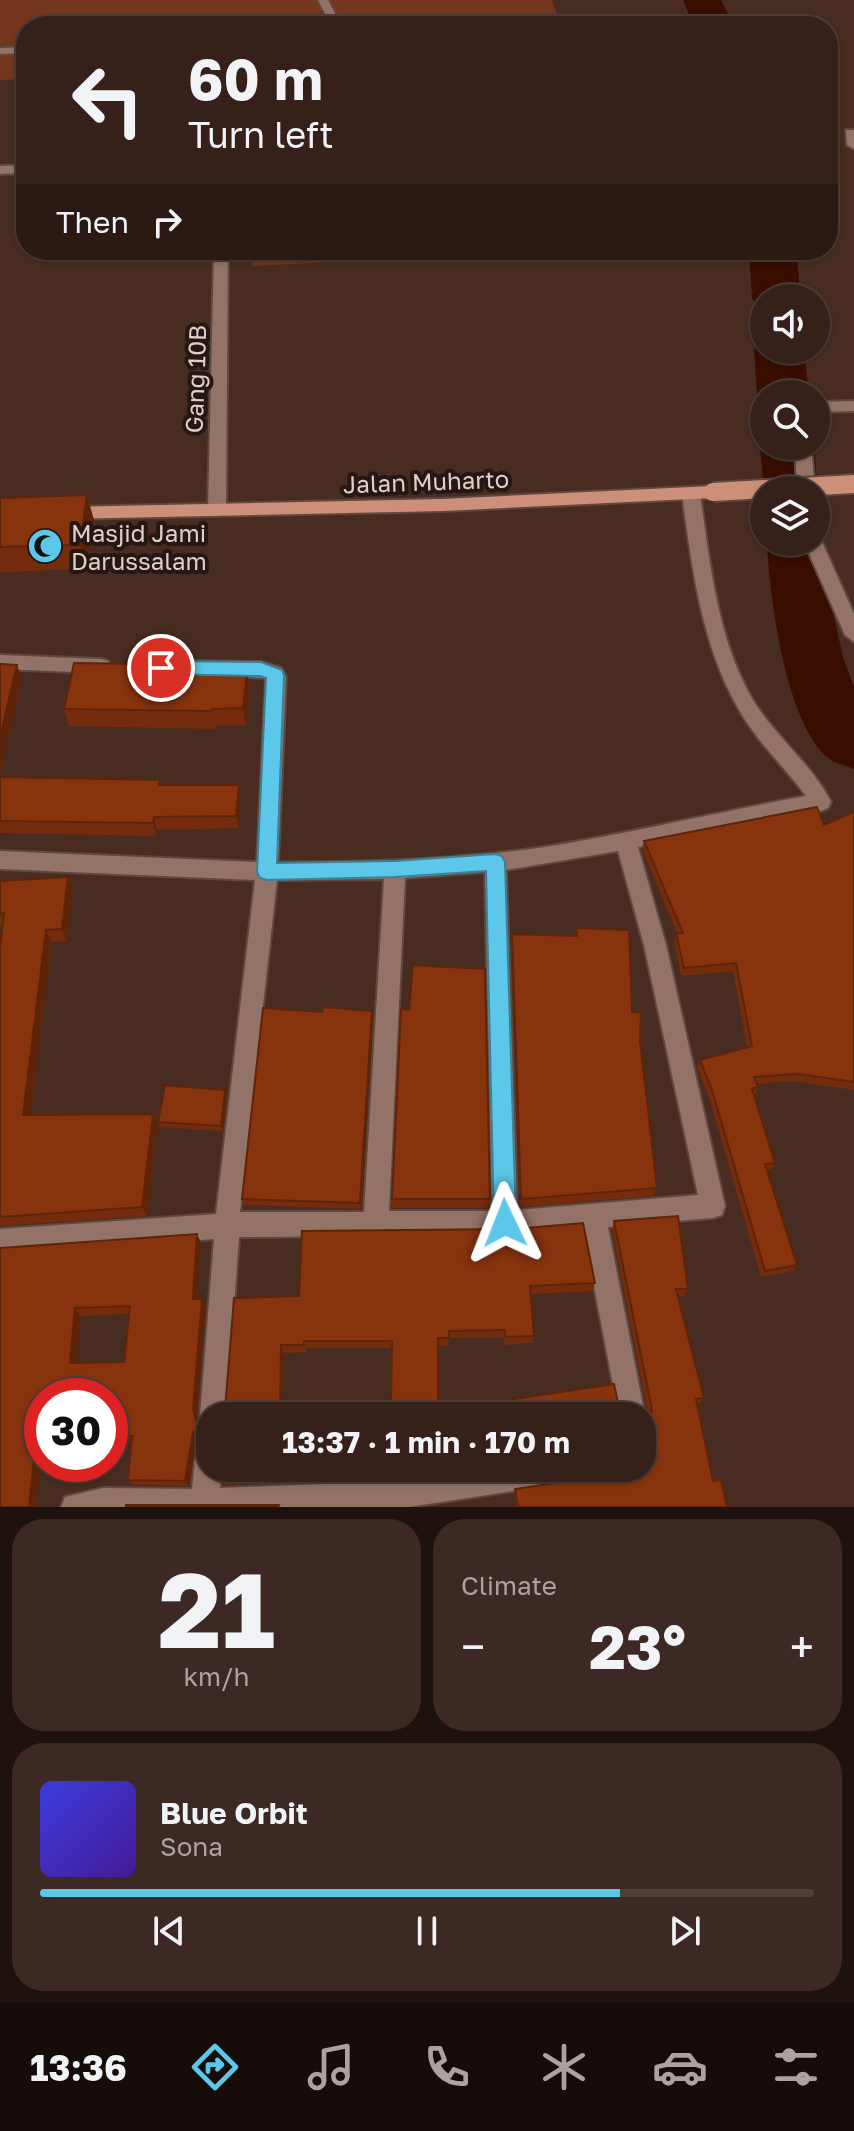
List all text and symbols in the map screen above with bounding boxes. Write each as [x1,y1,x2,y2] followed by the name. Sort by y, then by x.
[188,45,323,112] text: 60 m
[56,48,160,152] icon: left
[188,113,334,156] text: Turn left
[145,200,189,244] icon: right
[56,204,129,240] text: Then
[750,284,830,556] map controls
[750,284,830,364] button: sound
[179,324,211,434] street label: Gang 10B
[750,380,830,460] button: search
[342,464,510,498] street label: Jalan Muharto
[750,476,830,556] button: layers
[71,518,207,575] place label: Masjid Jami Darussalam
[26,527,64,565] mosque icon: Masjid Jami Darussalam
[127,634,195,702] pin
[139,646,183,690] icon: arrive
[463,1181,547,1265] position arrow
[24,1378,128,1482] speed limit sign: 30
[282,1424,570,1460] text: 13:37 · 1 min · 170 m
[158,1546,275,1671] text: 21
[461,1570,557,1601] text: Climate
[589,1610,686,1682] text: 23°
[461,1620,485,1673] text: −
[790,1620,814,1673] text: +
[183,1661,250,1692] text: km/h
[160,1795,308,1831] text: Blue Orbit
[160,1831,223,1862] text: Sona
[147,1909,191,1953] icon: previous
[405,1909,449,1953] icon: pause
[663,1909,707,1953] icon: next
[187,2039,243,2095] icon: directions
[303,2039,359,2095] icon: music
[419,2039,475,2095] icon: phone
[536,2039,592,2095] icon: climate
[652,2039,708,2095] icon: car
[768,2039,824,2095] icon: filters
[30,2046,127,2089] text: 13:36

